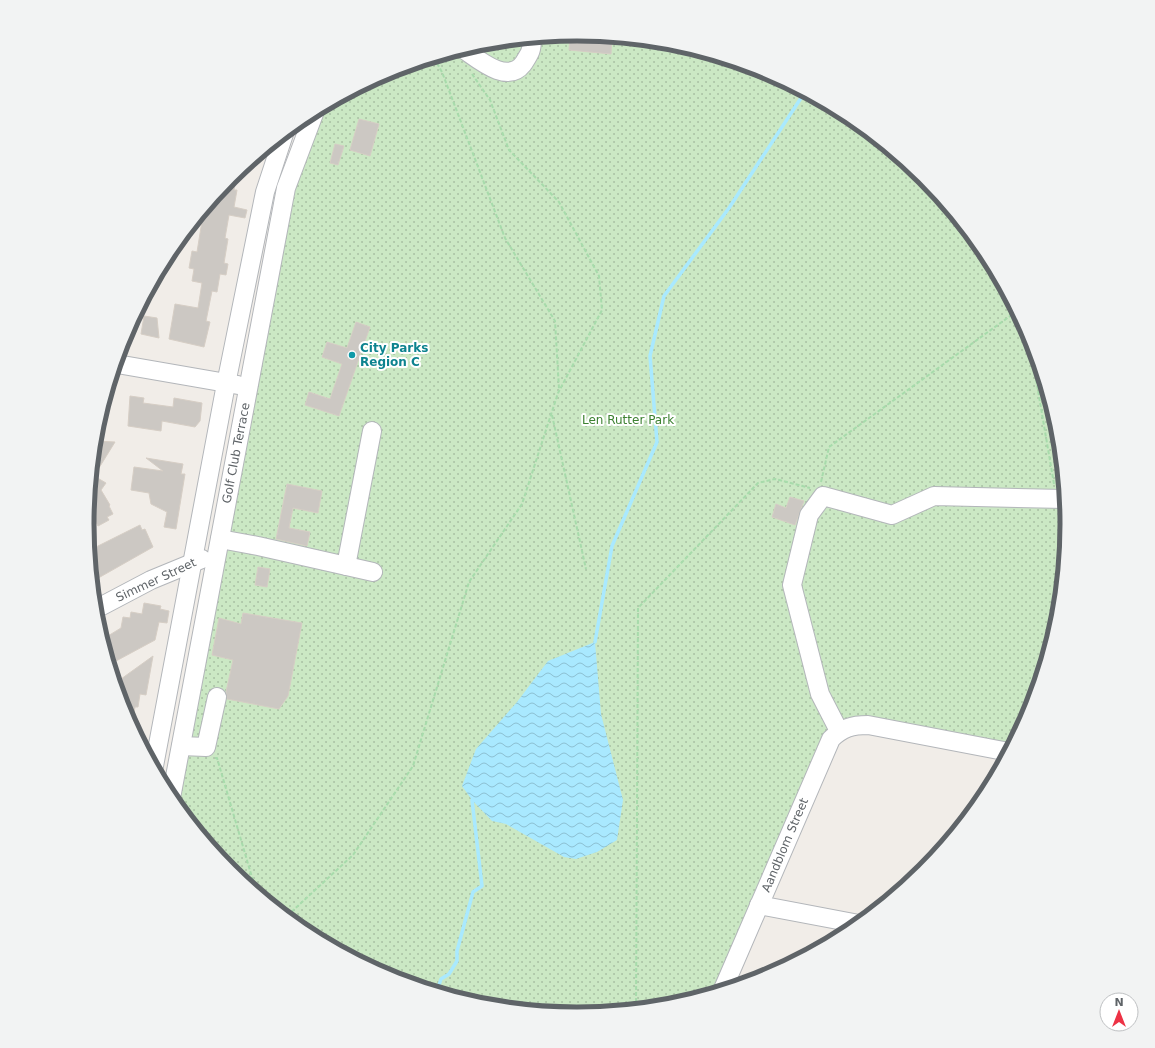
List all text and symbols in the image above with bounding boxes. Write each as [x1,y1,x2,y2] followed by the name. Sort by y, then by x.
[360,341,428,369] place label: City Parks Region C
[347,350,357,360] marker: City Parks Region C
[219,401,253,505] street label: Golf Club Terrace
[582,413,674,427] park label: Len Rutter Park
[114,555,199,605] street label: Simmer Street
[759,795,811,894] street label: Aandblom Street
[1099,992,1139,1032] north arrow
[1114,996,1124,1009] text: N

